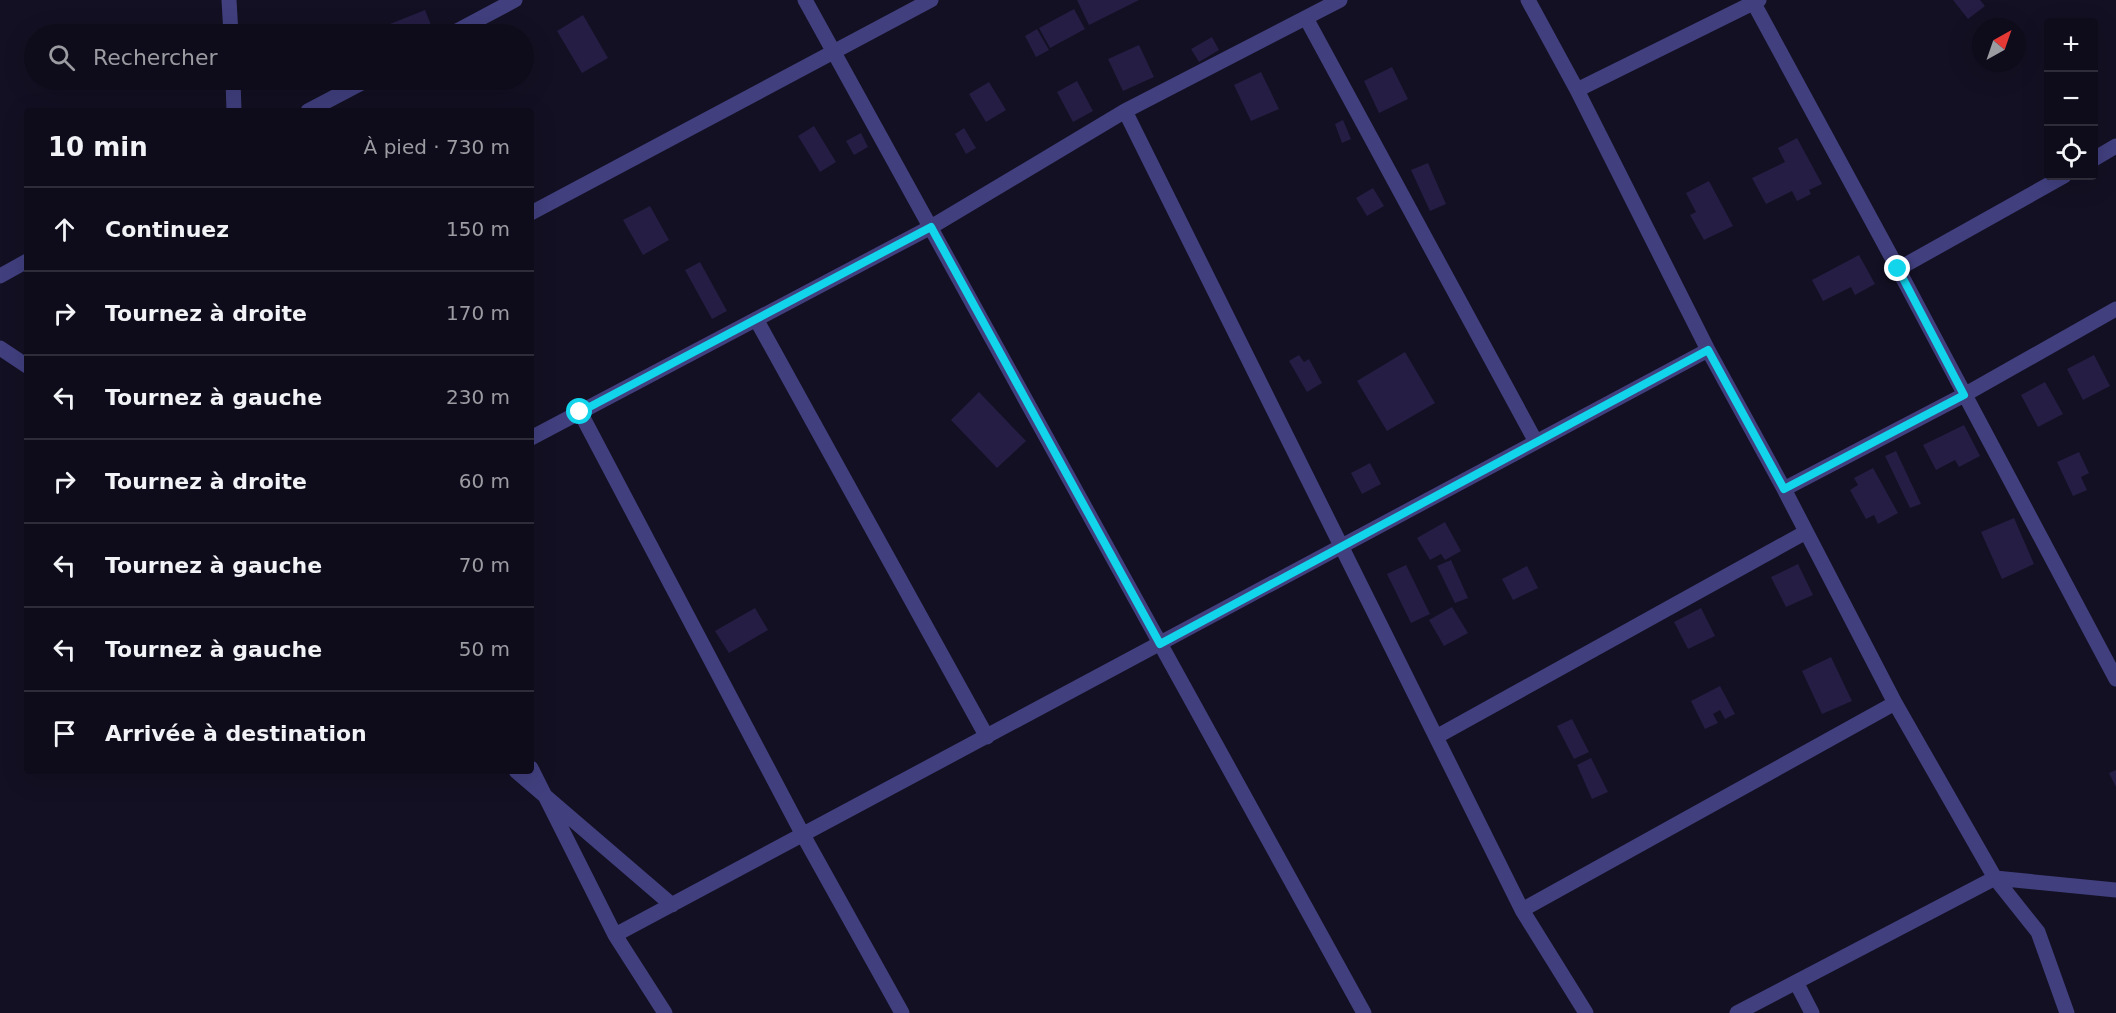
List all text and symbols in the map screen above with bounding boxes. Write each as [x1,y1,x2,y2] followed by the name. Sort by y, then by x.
[1972,18,2026,72] north arrow
[2044,18,2098,180] map controls
[2044,18,2098,72] button: +
[24,24,534,90] search box
[45,41,78,74] icon: search
[93,45,218,70] text: Rechercher
[2044,72,2098,126] button: −
[2044,126,2098,180] button: locate
[48,132,148,162] text: 10 min
[364,135,510,159] text: À pied · 730 m
[48,213,81,246] icon: ahead
[105,217,229,242] text: Continuez
[446,217,510,241] text: 150 m
[1884,255,1910,281] route end
[48,297,81,330] icon: right
[105,301,307,326] text: Tournez à droite
[446,301,510,325] text: 170 m
[48,381,81,414] icon: left
[105,385,322,410] text: Tournez à gauche
[446,385,510,409] text: 230 m
[566,398,592,424] route start
[48,465,81,498] icon: right
[105,469,307,494] text: Tournez à droite
[459,469,510,493] text: 60 m
[48,549,81,582] icon: left
[105,553,322,578] text: Tournez à gauche
[459,553,510,577] text: 70 m
[48,633,81,666] icon: left
[105,637,322,662] text: Tournez à gauche
[459,637,510,661] text: 50 m
[48,717,81,750] icon: arrive
[105,721,367,746] text: Arrivée à destination

